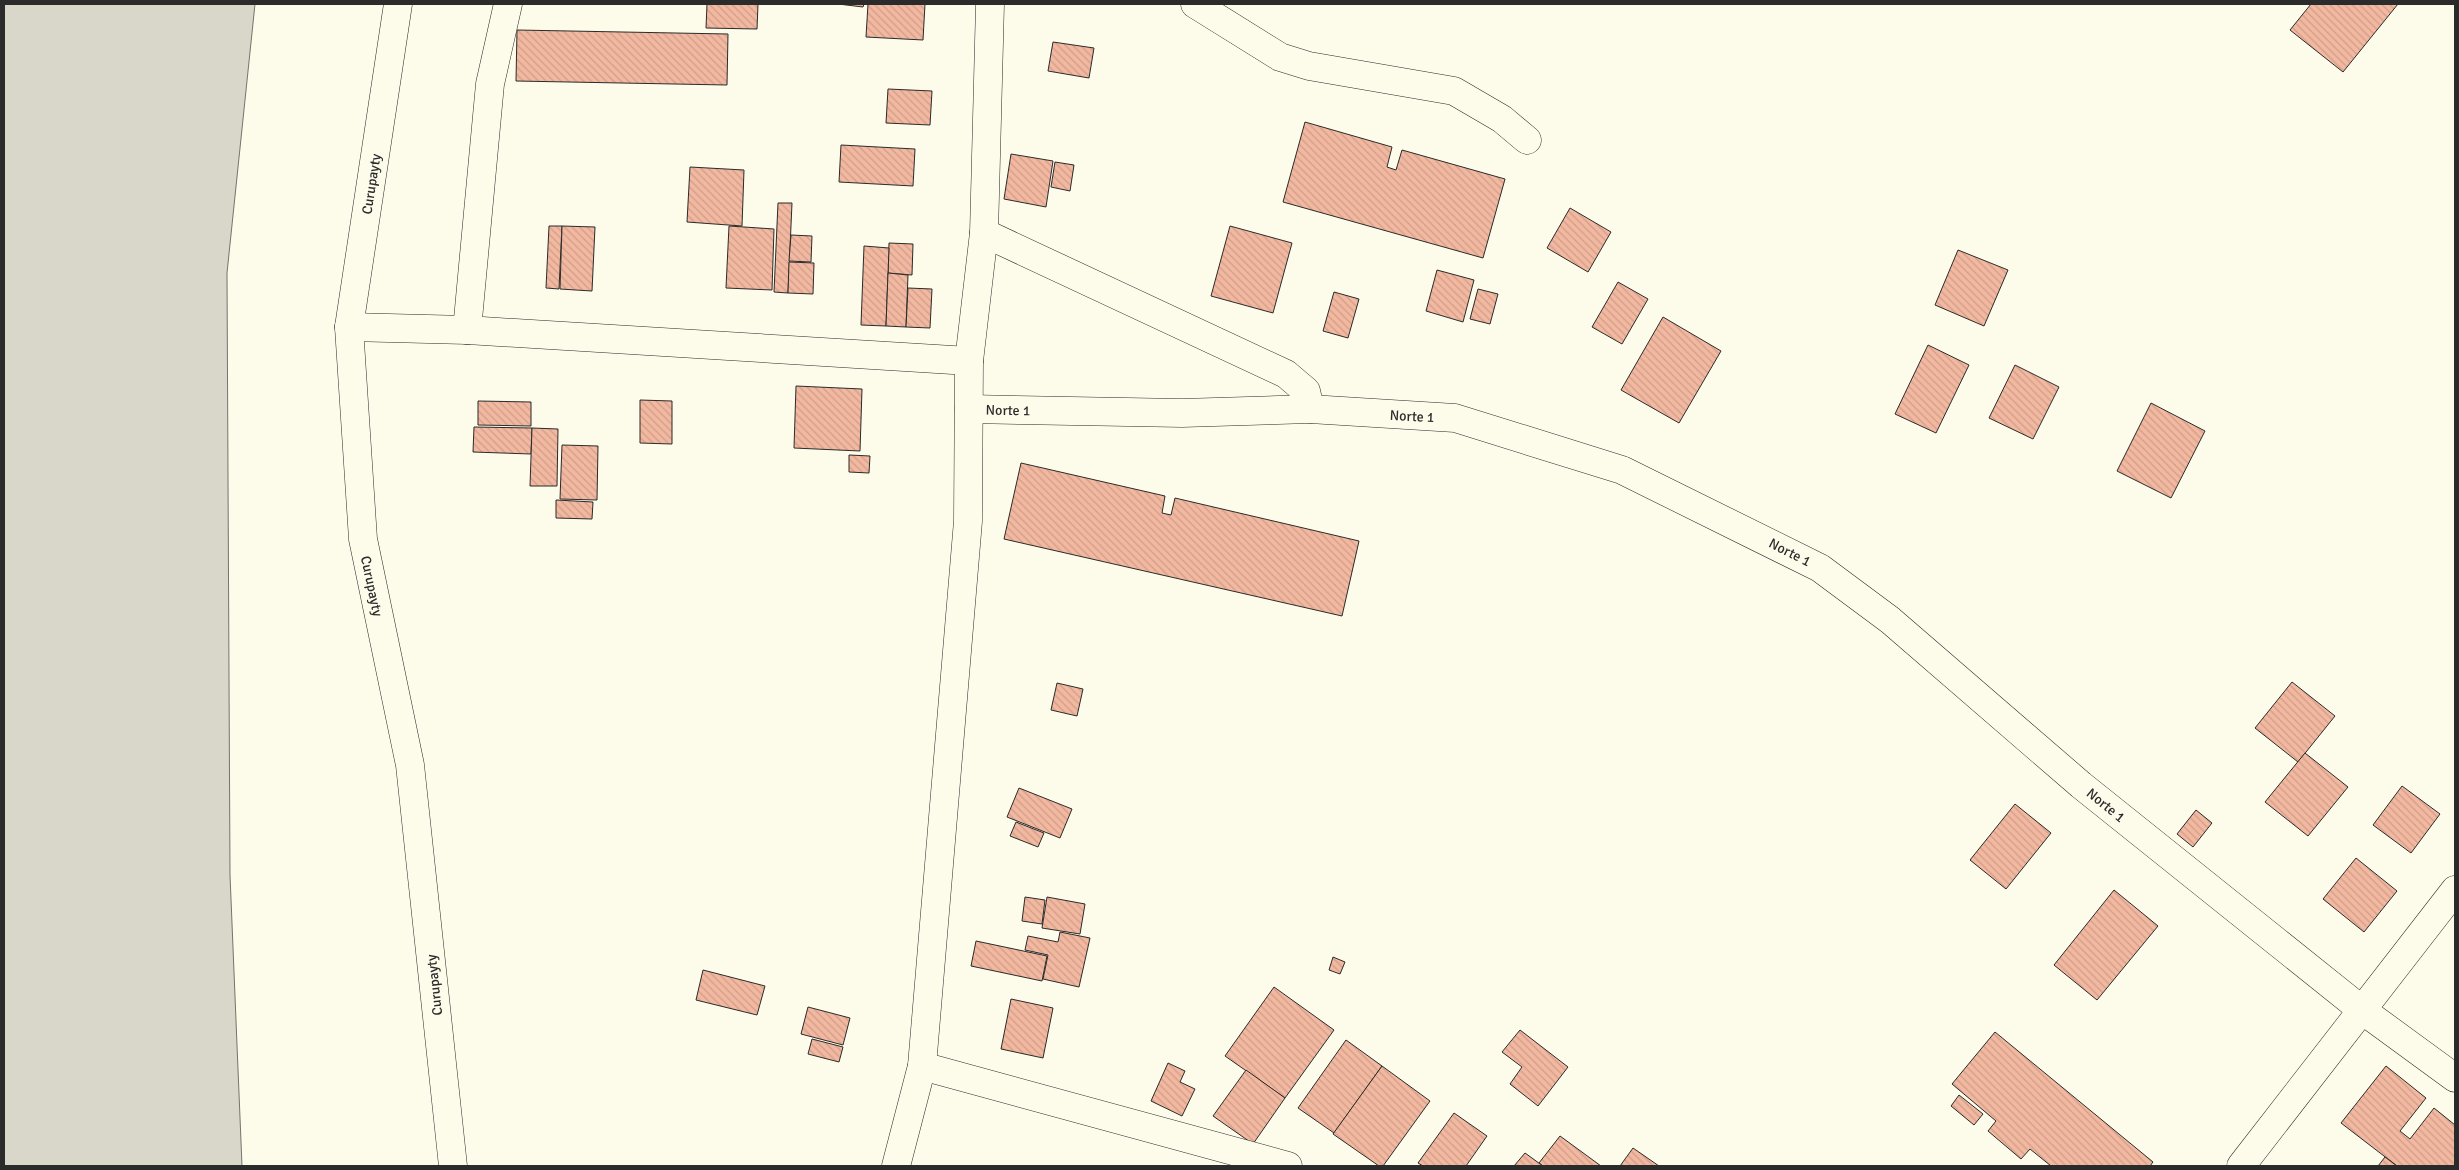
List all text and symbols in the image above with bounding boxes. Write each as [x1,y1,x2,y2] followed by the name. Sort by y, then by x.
[358,152,385,216] street label: Curupayty
[986,402,1030,419] street label: Norte 1
[1389,407,1435,426] street label: Norte 1
[1766,535,1814,570] street label: Norte 1
[357,554,386,618] street label: Curupayty
[2083,785,2128,826] street label: Norte 1
[423,953,446,1016] street label: Curupayty

